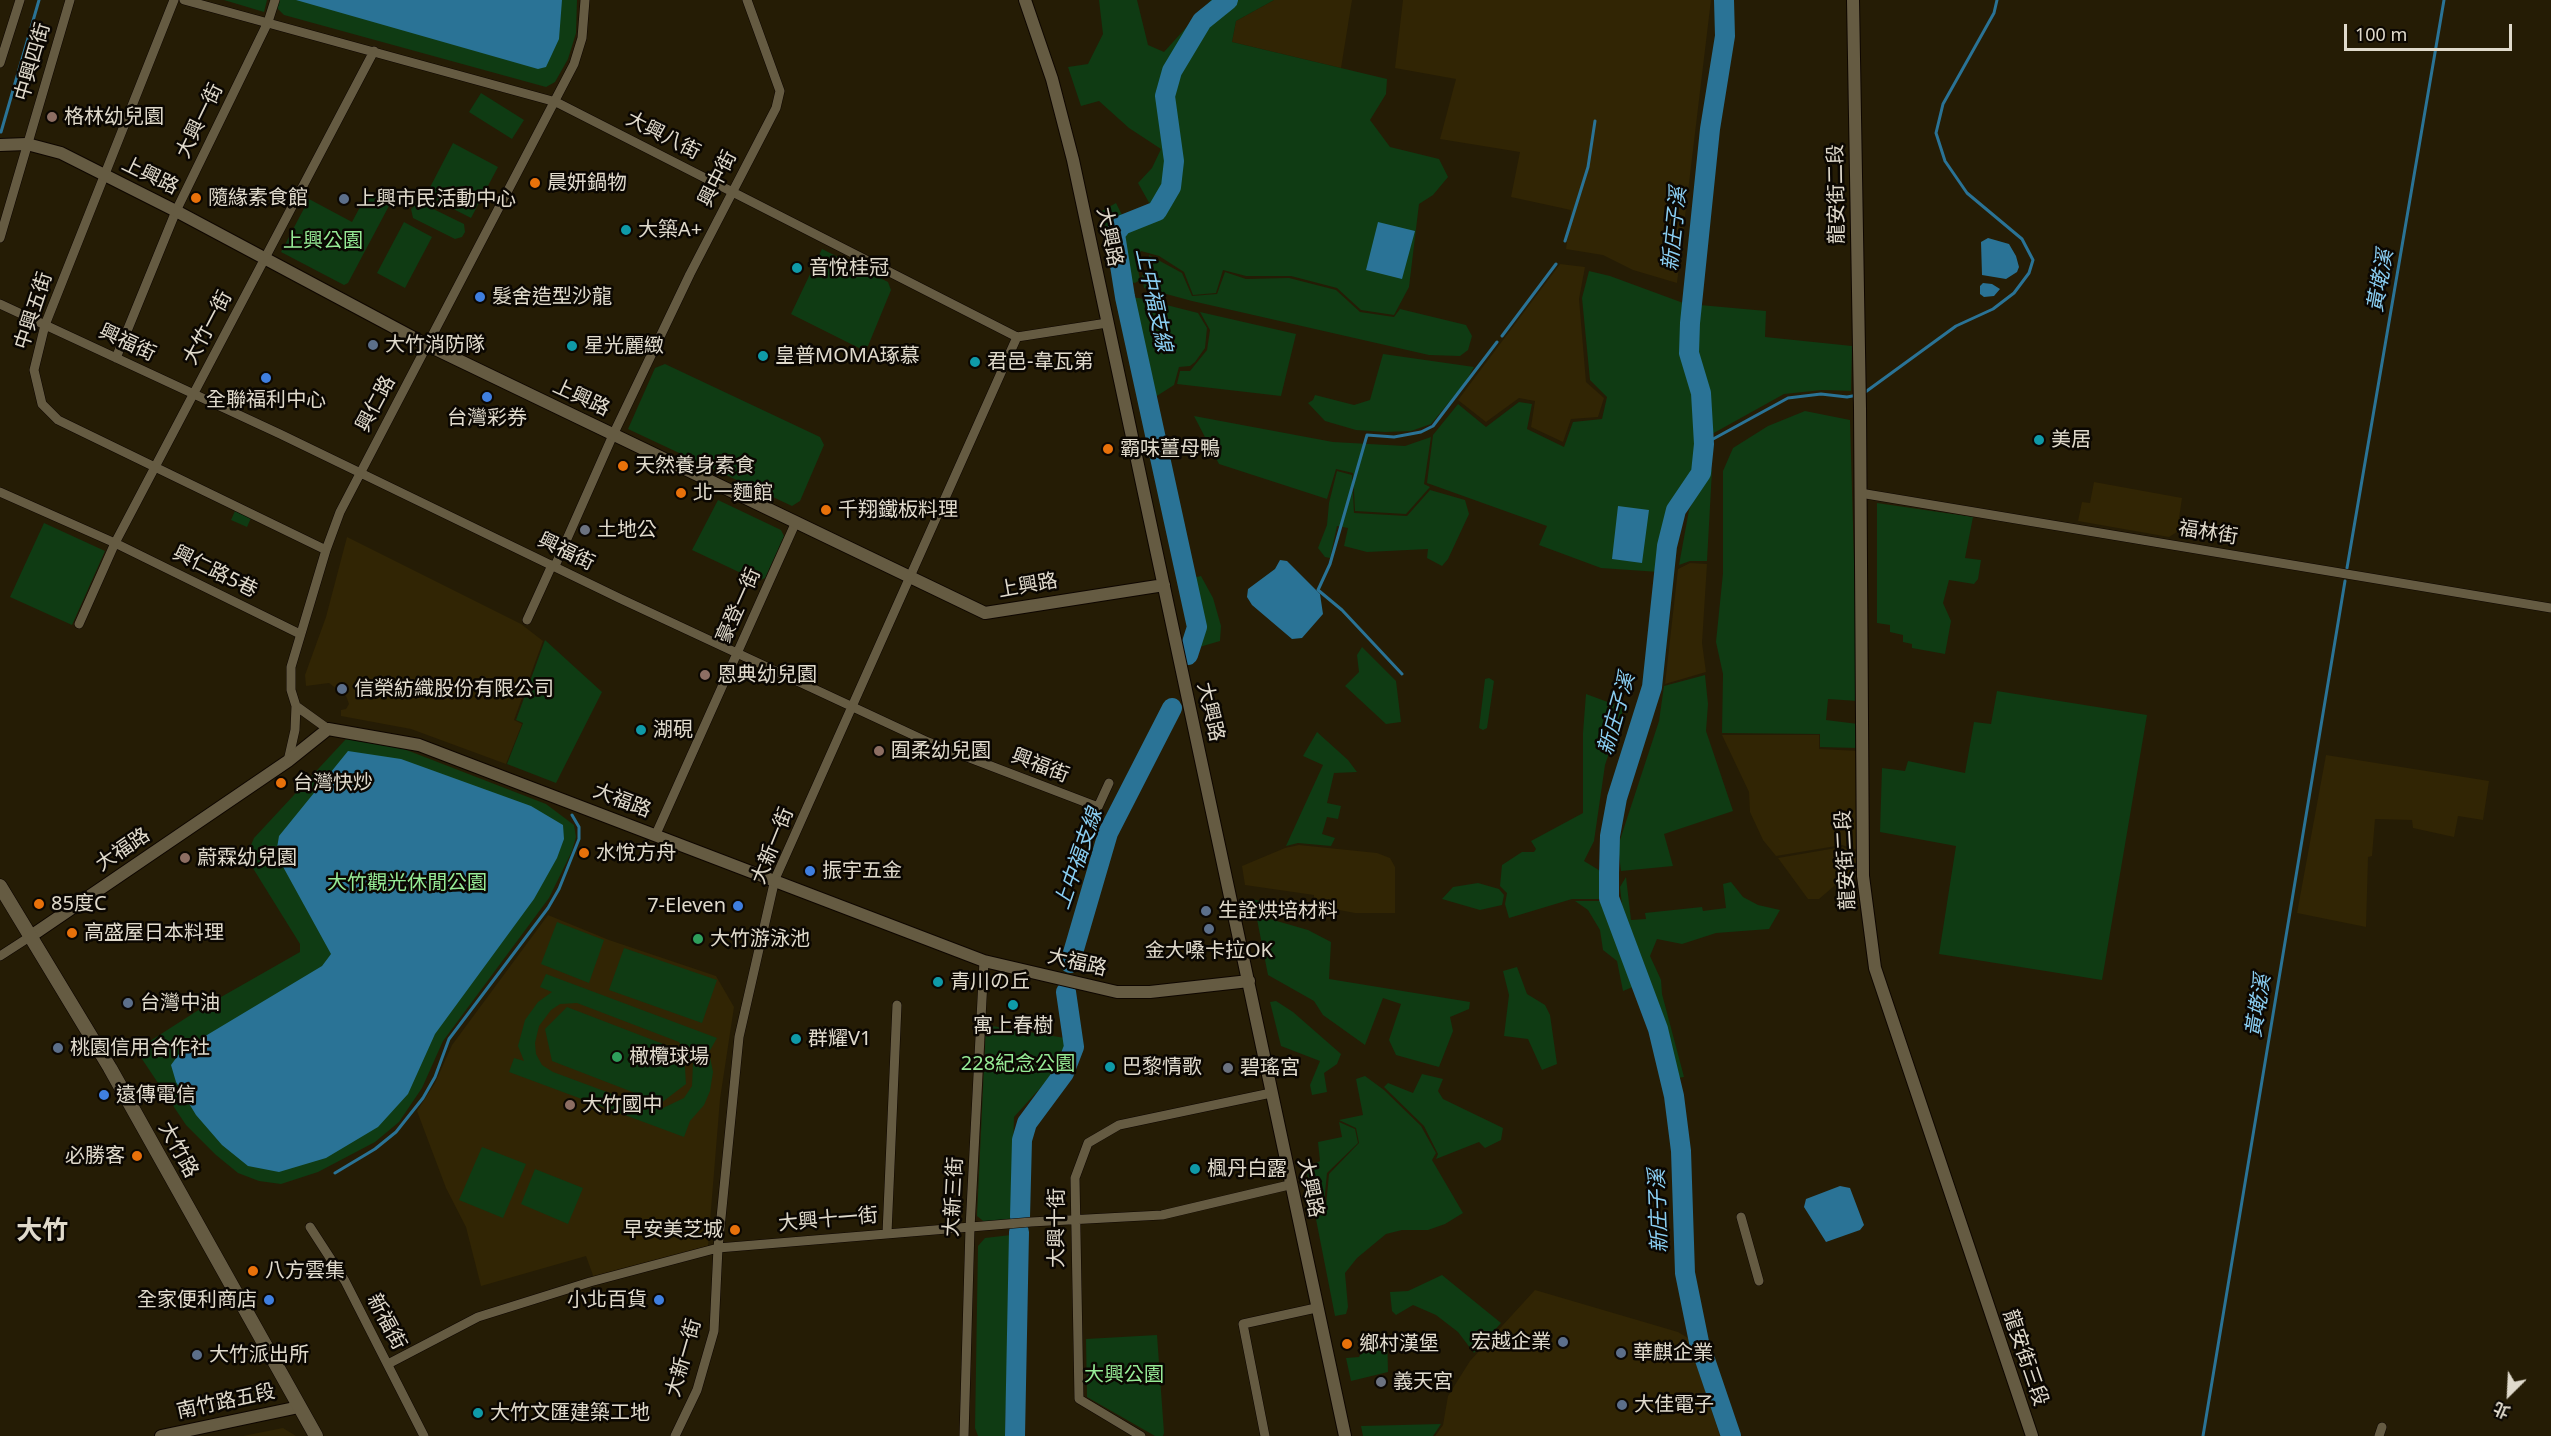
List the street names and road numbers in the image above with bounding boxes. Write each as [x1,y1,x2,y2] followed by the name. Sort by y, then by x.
[10,20,56,104] street label: 中興四街
[172,80,228,162] street label: 大興一街
[622,107,704,165] street label: 大興八街
[1824,144,1850,244] street label: 龍安街二段
[694,147,742,211] street label: 興中街
[118,152,182,200] street label: 上興路
[1091,205,1127,269] street label: 大興路
[10,269,58,353] street label: 中興五街
[179,287,237,369] street label: 大竹一街
[95,319,159,367] street label: 興福街
[351,372,401,436] street label: 興仁路
[549,374,613,422] street label: 上興路
[2176,516,2240,550] street label: 福林街
[534,528,598,576] street label: 興福街
[169,541,261,603] street label: 興仁路5巷
[712,565,766,647] street label: 豪登一街
[996,569,1060,603] street label: 上興路
[1192,680,1228,744] street label: 大興路
[1008,744,1072,788] street label: 興福街
[590,779,654,823] street label: 大福路
[747,804,799,888] street label: 大新一街
[1831,809,1861,911] street label: 龍安街二段
[91,823,155,877] street label: 大福路
[1045,945,1109,981] street label: 大福路
[153,1118,203,1182] street label: 大竹路
[940,1156,968,1238] street label: 大新三街
[1292,1156,1328,1220] street label: 大興路
[1045,1188,1069,1268] street label: 大興十街
[777,1204,879,1236] street label: 大興十一街
[361,1290,411,1354] street label: 新福街
[1997,1307,2053,1409] street label: 龍安街三段
[661,1316,707,1400] street label: 大新一街
[175,1380,277,1424] street label: 南竹路五段

